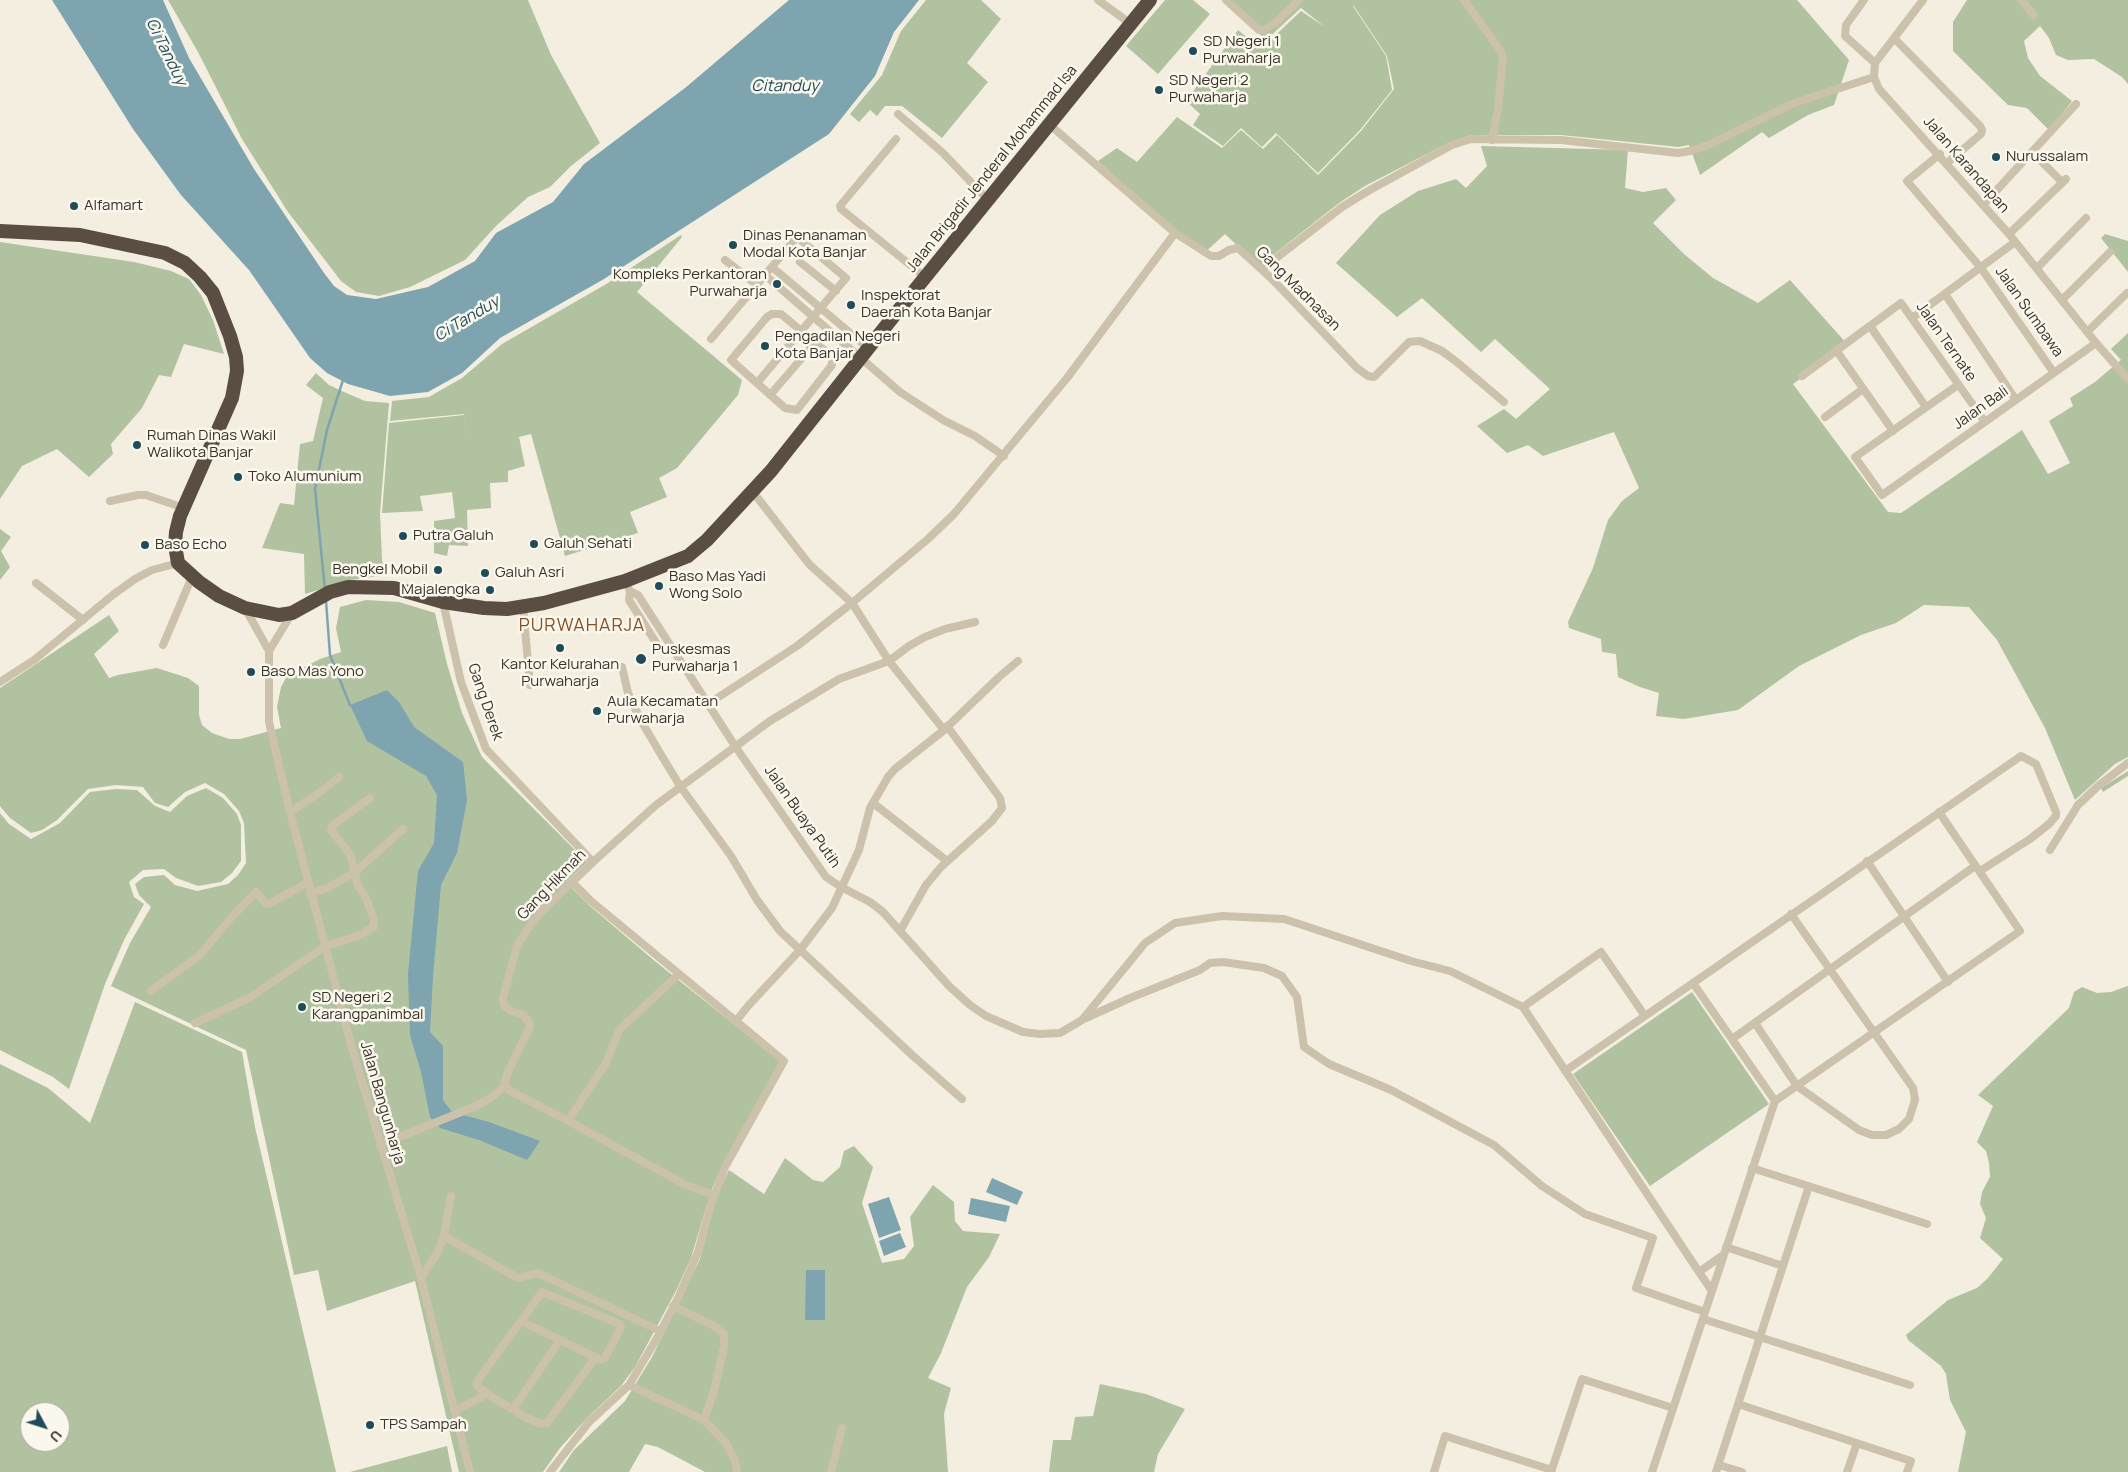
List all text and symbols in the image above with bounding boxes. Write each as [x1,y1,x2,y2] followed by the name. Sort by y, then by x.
[141,15,191,89] water label: Ci Tanduy
[1203,33,1281,68] place label: SD Negeri 1 Purwaharja
[1187,45,1199,57] marker: SD Negeri 1 Purwaharja
[903,62,1081,276] street label: Jalan Brigadir Jenderal Mohammad Isa
[1169,72,1248,107] place label: SD Negeri 2 Purwaharja
[751,77,819,97] water label: Citanduy
[1153,84,1165,96] marker: SD Negeri 2 Purwaharja
[1919,113,2013,217] street label: Jalan Karandapan
[2006,148,2088,166] place label: Nurussalam
[1990,151,2002,163] marker: Nurussalam
[84,197,143,215] place label: Alfamart
[68,200,80,212] marker: Alfamart
[743,227,867,262] place label: Dinas Penanaman Modal Kota Banjar
[727,239,739,251] marker: Dinas Penanaman Modal Kota Banjar
[1252,243,1344,335] street label: Gang Madnasan
[1991,263,2067,361] street label: Jalan Sumbawa
[613,266,767,301] place label: Kompleks Perkantoran Purwaharja
[771,278,783,290] marker: Kompleks Perkantoran Purwaharja
[861,287,992,322] place label: Inspektorat Daerah Kota Banjar
[431,292,503,346] water label: Ci Tanduy
[845,299,857,311] marker: Inspektorat Daerah Kota Banjar
[1912,299,1980,385] street label: Jalan Ternate
[775,328,900,363] place label: Pengadilan Negeri Kota Banjar
[759,340,771,352] marker: Pengadilan Negeri Kota Banjar
[1950,382,2012,434] street label: Jalan Bali
[147,427,276,462] place label: Rumah Dinas Wakil Walikota Banjar
[131,439,143,451] marker: Rumah Dinas Wakil Walikota Banjar
[248,468,361,486] place label: Toko Alumunium
[232,471,244,483] marker: Toko Alumunium
[413,527,494,545] place label: Putra Galuh
[397,530,409,542] marker: Putra Galuh
[544,535,632,553] place label: Galuh Sehati
[155,536,227,554] place label: Baso Echo
[528,538,540,550] marker: Galuh Sehati
[139,539,151,551] marker: Baso Echo
[333,561,428,579] place label: Bengkel Mobil
[432,564,444,576] marker: Bengkel Mobil
[495,564,565,582] place label: Galuh Asri
[479,567,491,579] marker: Galuh Asri
[669,568,766,603] place label: Baso Mas Yadi Wong Solo
[653,580,665,592] marker: Baso Mas Yadi Wong Solo
[401,581,480,599] place label: Majalengka
[484,584,496,596] marker: Majalengka
[518,615,646,637] district label: PURWAHARJA
[652,641,738,676] place label: Puskesmas Purwaharja 1
[554,642,566,654] marker: Kantor Kelurahan Purwaharja
[634,652,648,666] marker: Puskesmas Purwaharja 1
[501,656,619,691] place label: Kantor Kelurahan Purwaharja
[463,661,507,743] street label: Gang Derek
[261,663,364,681] place label: Baso Mas Yono
[245,666,257,678] marker: Baso Mas Yono
[607,693,718,728] place label: Aula Kecamatan Purwaharja
[591,705,603,717] marker: Aula Kecamatan Purwaharja
[760,763,844,871] street label: Jalan Buaya Putih
[514,846,590,924] street label: Gang Hikmah
[312,989,424,1024] place label: SD Negeri 2 Karangpanimbal
[296,1001,308,1013] marker: SD Negeri 2 Karangpanimbal
[356,1040,408,1166] street label: Jalan Bangunharja
[20,1402,70,1452] north arrow
[380,1416,467,1434] place label: TPS Sampah
[364,1419,376,1431] marker: TPS Sampah
[46,1426,67,1446] text: U

